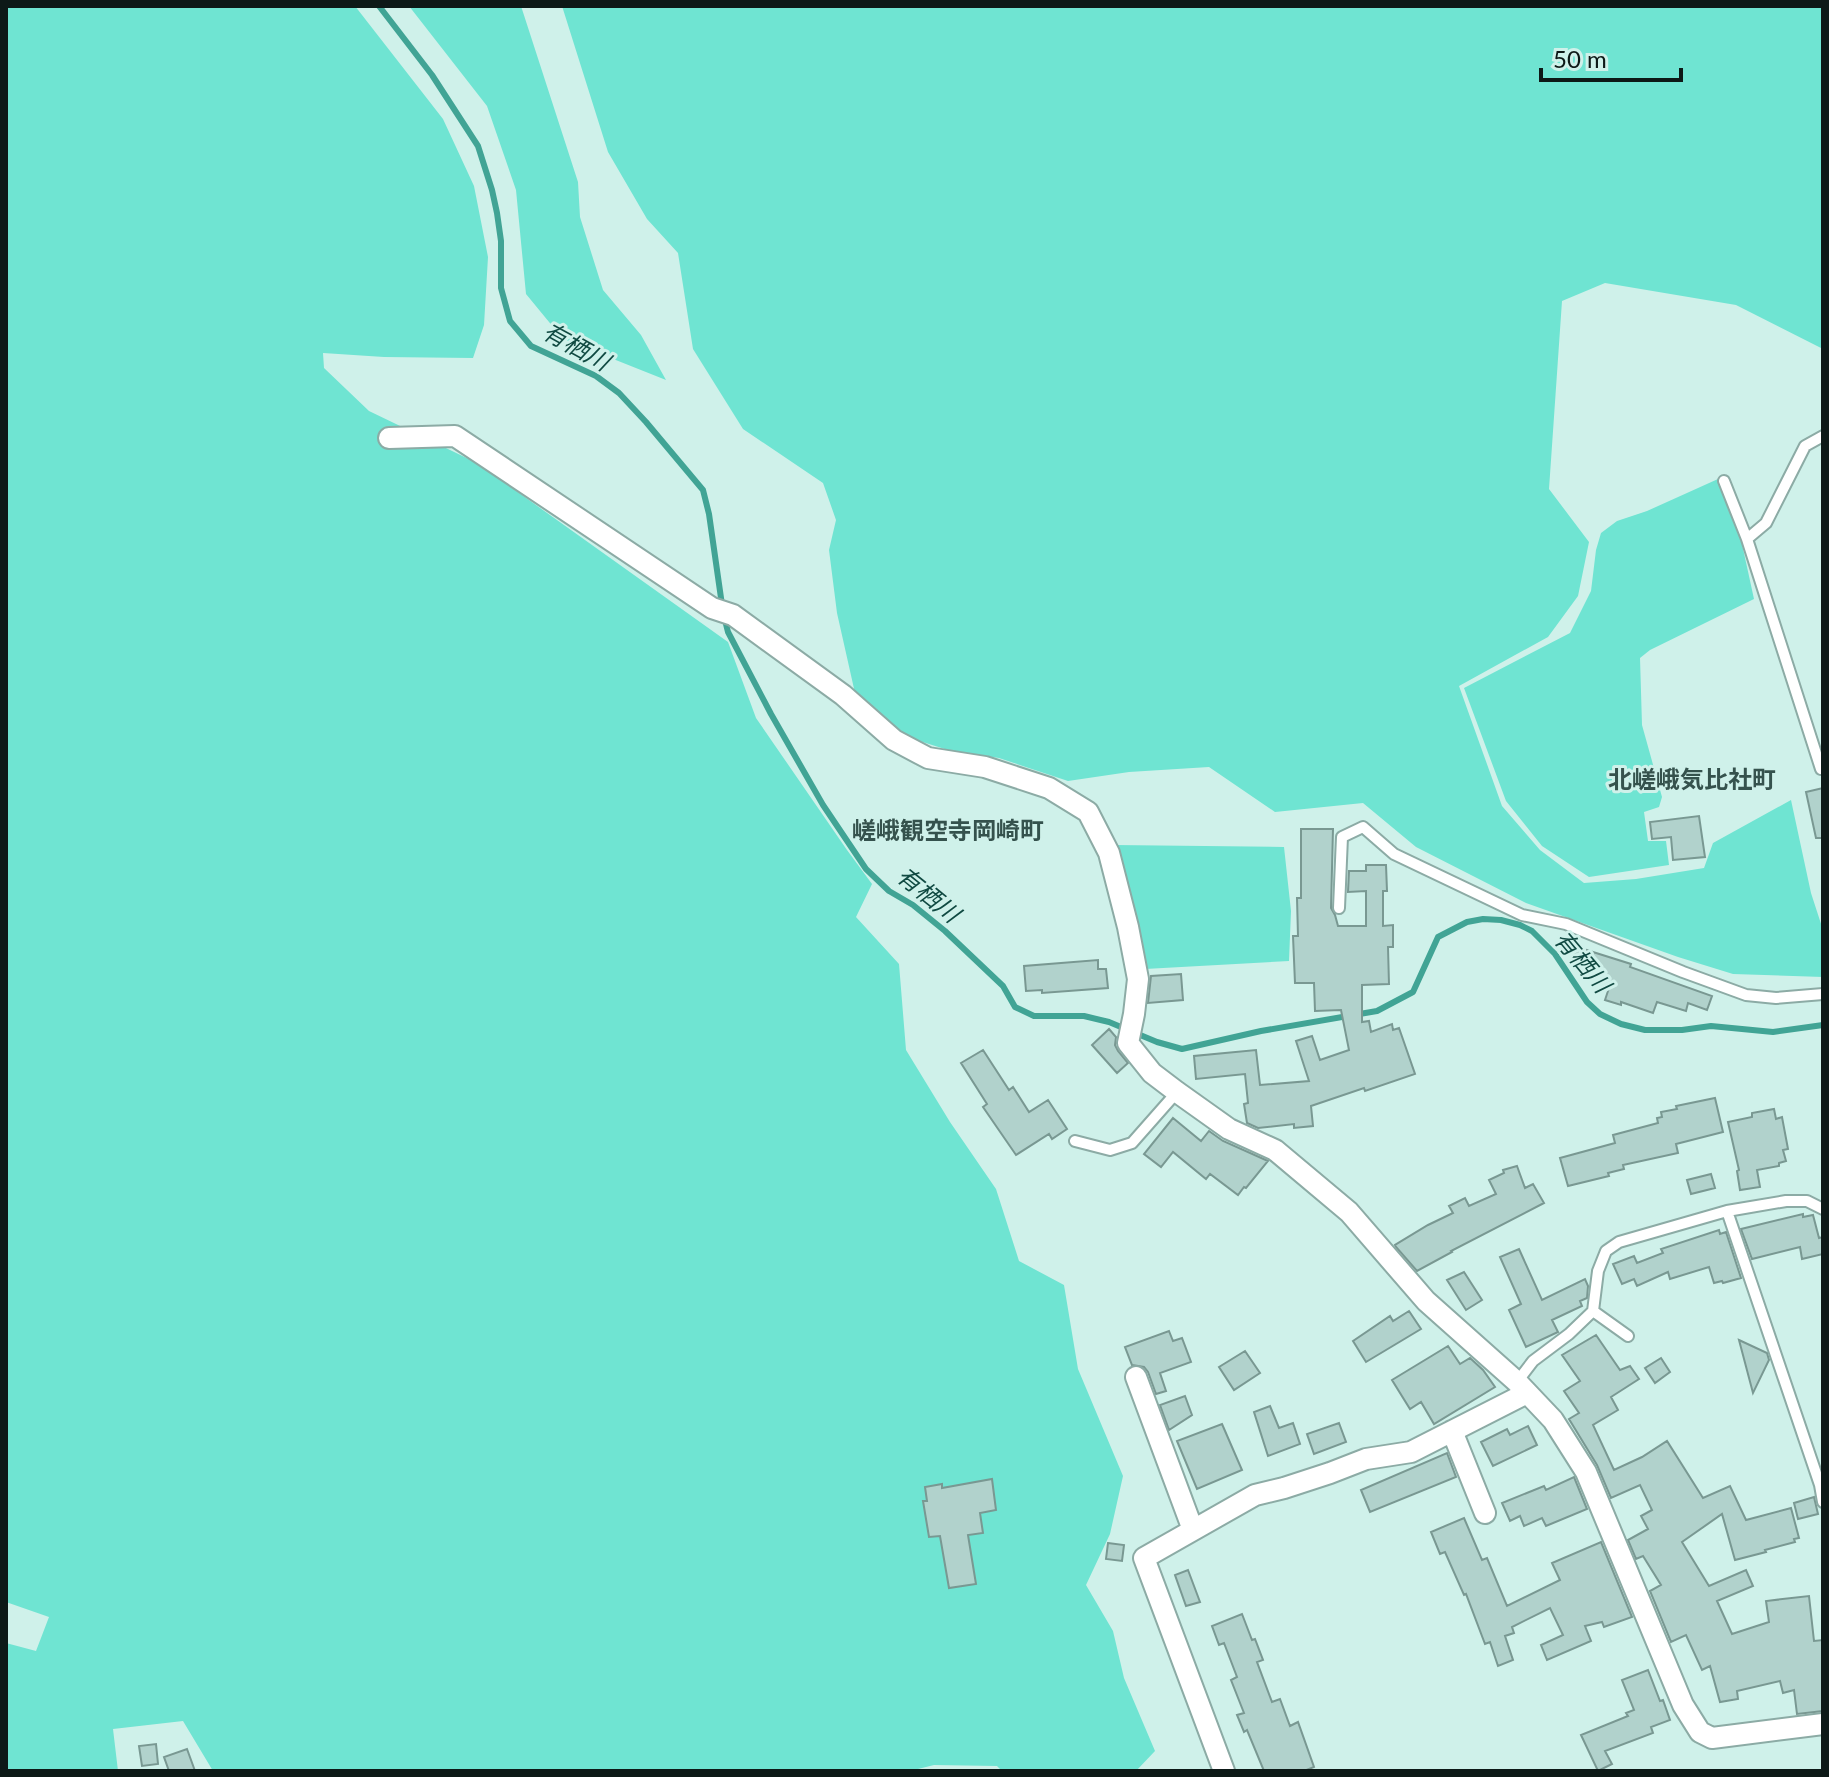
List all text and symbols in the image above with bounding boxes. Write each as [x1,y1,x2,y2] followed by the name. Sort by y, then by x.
[1541,32,1681,82] scale bar
[1553,44,1607,73] text: 50 m
[538,316,618,377] water label: 有栖川
[1608,764,1776,793] district label: 北嵯峨気比社町
[852,815,1044,844] district label: 嵯峨観空寺岡崎町
[892,860,968,930] water label: 有栖川
[1549,924,1619,1000] water label: 有栖川

